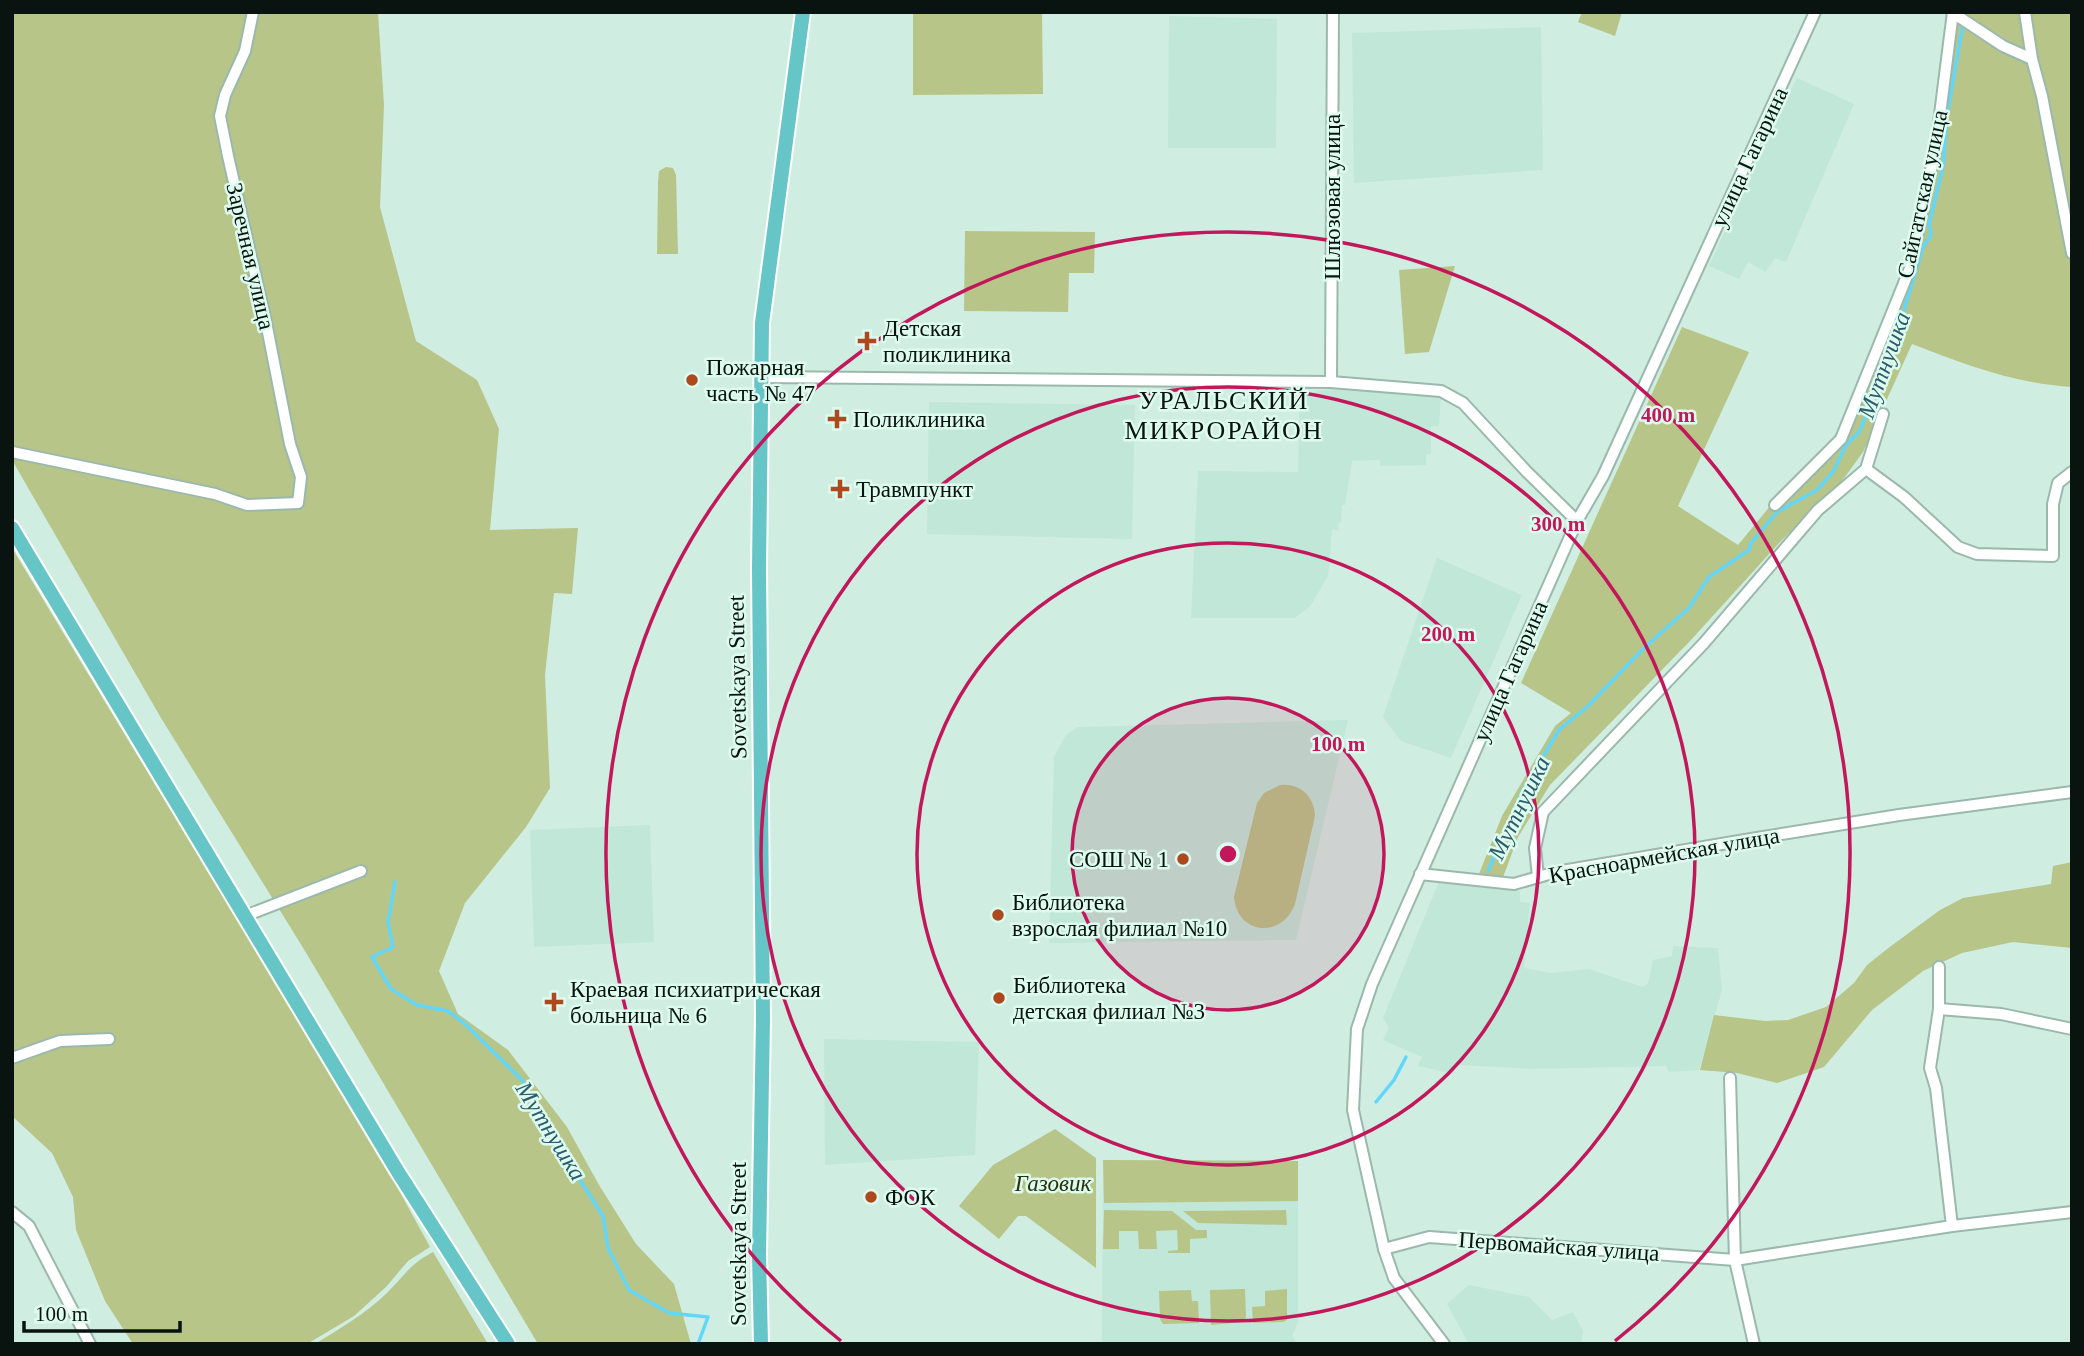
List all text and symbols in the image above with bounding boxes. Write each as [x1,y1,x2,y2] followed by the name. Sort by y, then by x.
[1706,83,1793,231] street label: улица Гагарина
[1892,108,1953,281] street label: Сайгатская улица
[1320,114,1345,280] street label: Шлюзовая улица
[221,180,280,332] street label: Заречная улица
[1852,308,1915,423] water label: Мутнушка
[883,316,1011,367] place label: Детская поликлиника
[857,331,877,351] marker: Детская поликлиника
[706,355,815,406] place label: Пожарная часть № 47
[684,372,700,388] marker: Пожарная часть № 47
[1124,386,1324,445] district label: УРАЛЬСКИЙ МИКРОРАЙОН
[1641,403,1696,427] text: 400 m
[853,407,985,432] place label: Поликлиника
[827,409,847,429] marker: Поликлиника
[856,477,973,502] place label: Травмпункт
[830,479,850,499] marker: Травмпункт
[1531,512,1586,536] text: 300 m
[724,594,751,759] street label: Sovetskaya Street
[1468,597,1553,745] street label: улица Гагарина
[1421,622,1476,646] text: 200 m
[1311,732,1366,756] text: 100 m
[1482,752,1555,865] water label: Мутнушка
[1547,823,1781,888] street label: Красноармейская улица
[1216,842,1240,866] centre of rings
[1069,847,1169,872] place label: СОШ № 1
[1175,851,1191,867] marker: СОШ № 1
[1012,890,1227,941] place label: Библиотека взрослая филиал №10
[990,907,1006,923] marker: Библиотека взрослая филиал №10
[1013,973,1205,1024] place label: Библиотека детская филиал №3
[570,977,821,1028] place label: Краевая психиатрическая больница № 6
[991,990,1007,1006] marker: Библиотека детская филиал №3
[544,992,564,1012] marker: Краевая психиатрическая больница № 6
[510,1076,592,1185] water label: Мутнушка
[726,1161,751,1326] street label: Sovetskaya Street
[1014,1171,1091,1196] park label: Газовик
[885,1185,936,1210] place label: ФОК
[863,1189,879,1205] marker: ФОК
[1458,1227,1660,1266] street label: Первомайская улица
[24,1290,180,1334] scale bar
[35,1302,88,1326] text: 100 m

